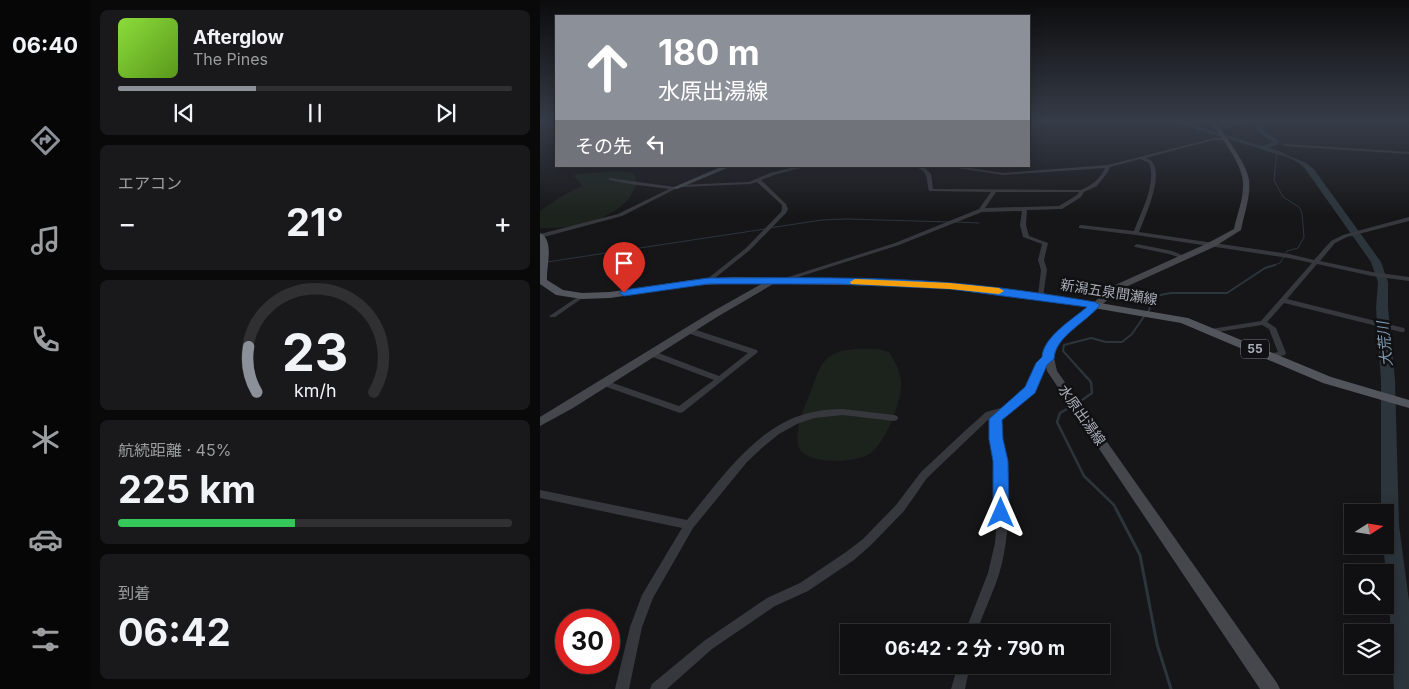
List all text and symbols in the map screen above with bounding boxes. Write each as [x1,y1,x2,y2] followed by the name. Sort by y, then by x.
[193,26,284,49] text: Afterglow
[658,31,760,73] text: 180 m
[12,32,78,58] text: 06:40
[575,35,640,100] icon: ahead
[193,49,268,69] text: The Pines
[658,78,768,104] text: 水原出湯線
[170,99,198,127] icon: previous
[301,99,329,127] icon: pause
[432,99,460,127] icon: next
[28,123,63,158] icon: directions
[642,130,670,158] icon: left
[575,135,632,158] text: その先
[118,173,182,193] text: エアコン
[286,199,344,245] text: 21°
[118,206,137,240] text: −
[493,206,512,240] text: +
[28,223,63,258] icon: music
[603,242,645,293] pin
[610,249,638,277] icon: arrive
[1059,275,1159,308] street label: 新潟五泉間瀬線
[1373,319,1396,367] water label: 大荒川
[282,321,348,384] text: 23
[28,322,63,357] icon: phone
[1241,339,1269,358] road number: 55
[294,380,336,401] text: km/h
[1055,381,1109,448] street label: 水原出湯線
[28,422,63,457] icon: climate
[118,440,231,460] text: 航続距離 · 45%
[118,466,256,512] text: 225 km
[974,486,1026,538] position arrow
[1344,504,1394,554] north arrow
[1344,504,1394,674] map controls
[28,522,63,557] icon: car
[1344,564,1394,614] button: search
[118,583,150,603] text: 到着
[118,609,231,655] text: 06:42
[555,609,620,674] speed limit sign: 30
[28,622,63,657] icon: filters
[1344,624,1394,674] button: layers
[885,637,1065,660] text: 06:42 · 2 分 · 790 m

